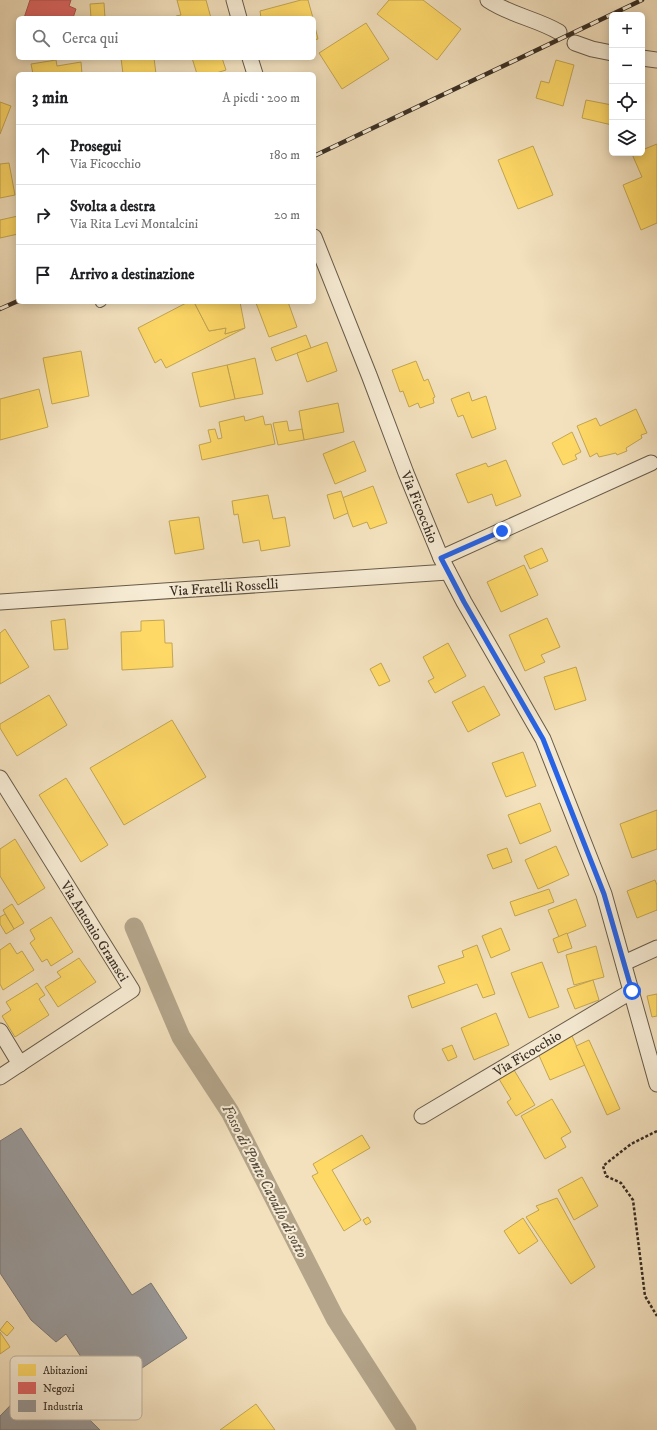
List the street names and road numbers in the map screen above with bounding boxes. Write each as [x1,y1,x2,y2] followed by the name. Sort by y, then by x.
[396,468,442,546] street label: Via Ficocchio
[168,575,279,601] street label: Via Fratelli Rosselli
[55,877,133,986] street label: Via Antonio Gramsci
[489,1026,565,1082] street label: Via Ficocchio

